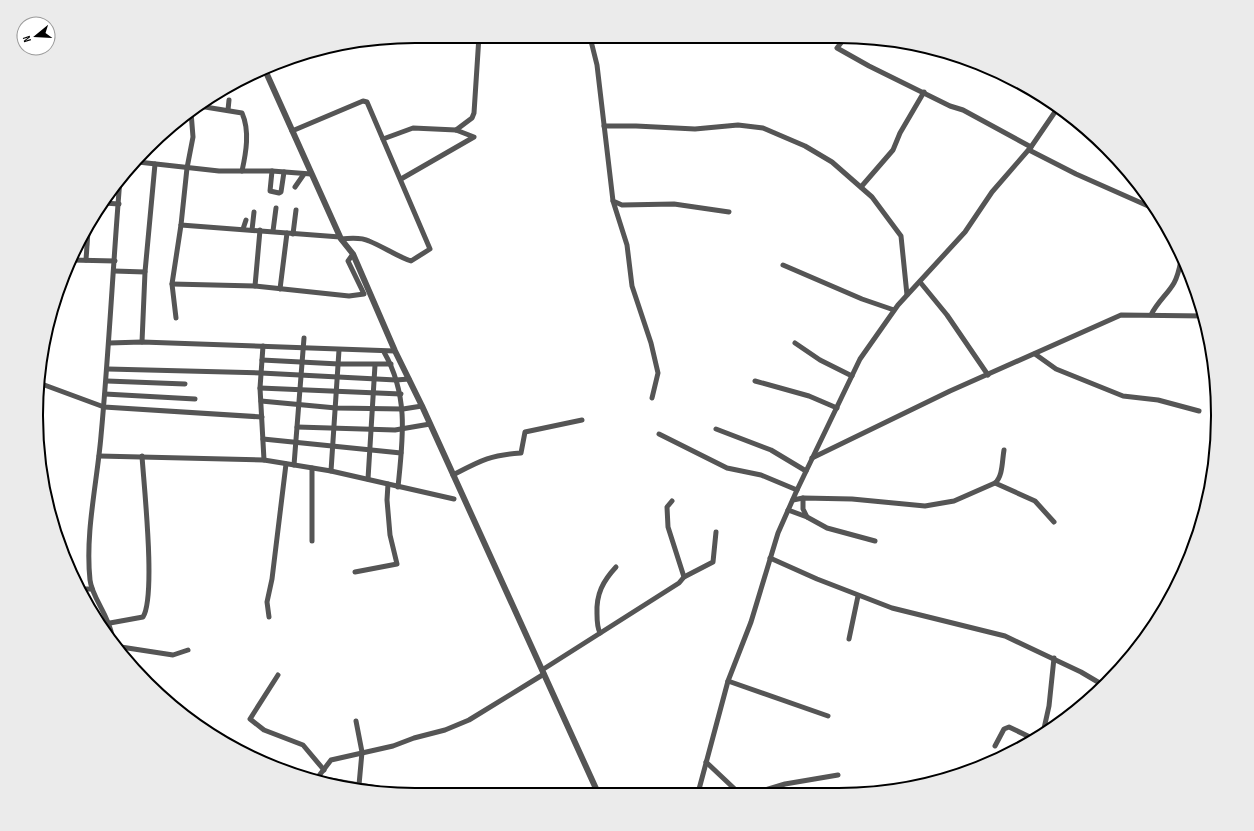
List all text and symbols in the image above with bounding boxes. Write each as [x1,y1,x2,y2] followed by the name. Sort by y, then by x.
[16,16,56,56] north arrow
[20,34,34,44] text: N

